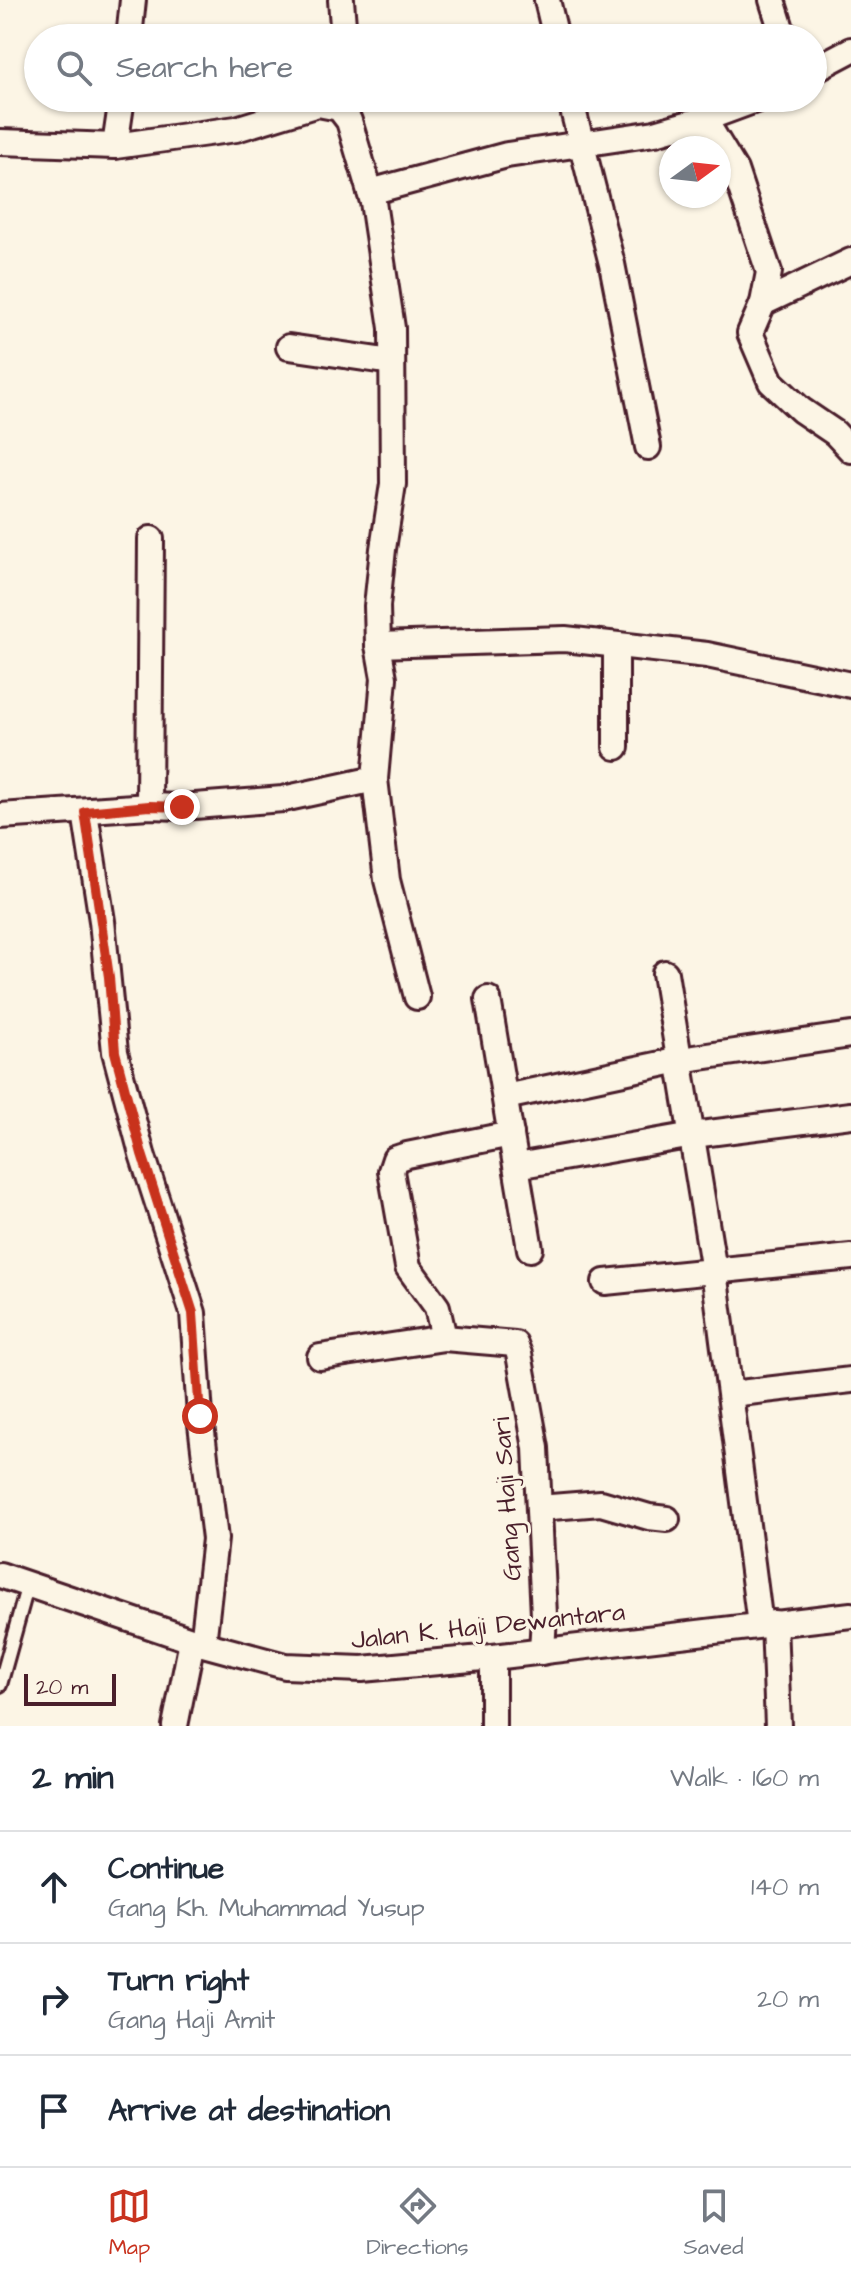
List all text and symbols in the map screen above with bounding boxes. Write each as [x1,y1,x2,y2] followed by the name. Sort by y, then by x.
[24,24,827,112] search box
[52,46,96,90] icon: search
[116,47,293,89] text: Search here
[659,136,731,208] north arrow
[164,789,200,825] route end
[182,1398,218,1434] route start
[483,1416,533,1582] street label: Gang Haji Sari
[349,1594,627,1658] street label: Jalan K. Haji Dewantara
[24,1670,116,1706] scale bar
[36,1672,88,1703] text: 20 m
[32,1754,114,1802] text: 2 min
[670,1760,819,1796] text: Walk · 160 m
[108,1848,224,1890] text: Continue
[32,1865,76,1909] icon: ahead
[751,1869,819,1905] text: 140 m
[108,1890,425,1926] text: Gang Kh. Muhammad Yusup
[108,1960,249,2002] text: Turn right
[32,1977,76,2021] icon: right
[757,1981,819,2017] text: 20 m
[108,2002,275,2038] text: Gang Haji Amit
[32,2089,76,2133] icon: arrive
[108,2090,390,2132] text: Arrive at destination
[107,2184,151,2263] tab: Map
[366,2184,469,2263] tab: Directions
[684,2184,744,2263] tab: Saved

